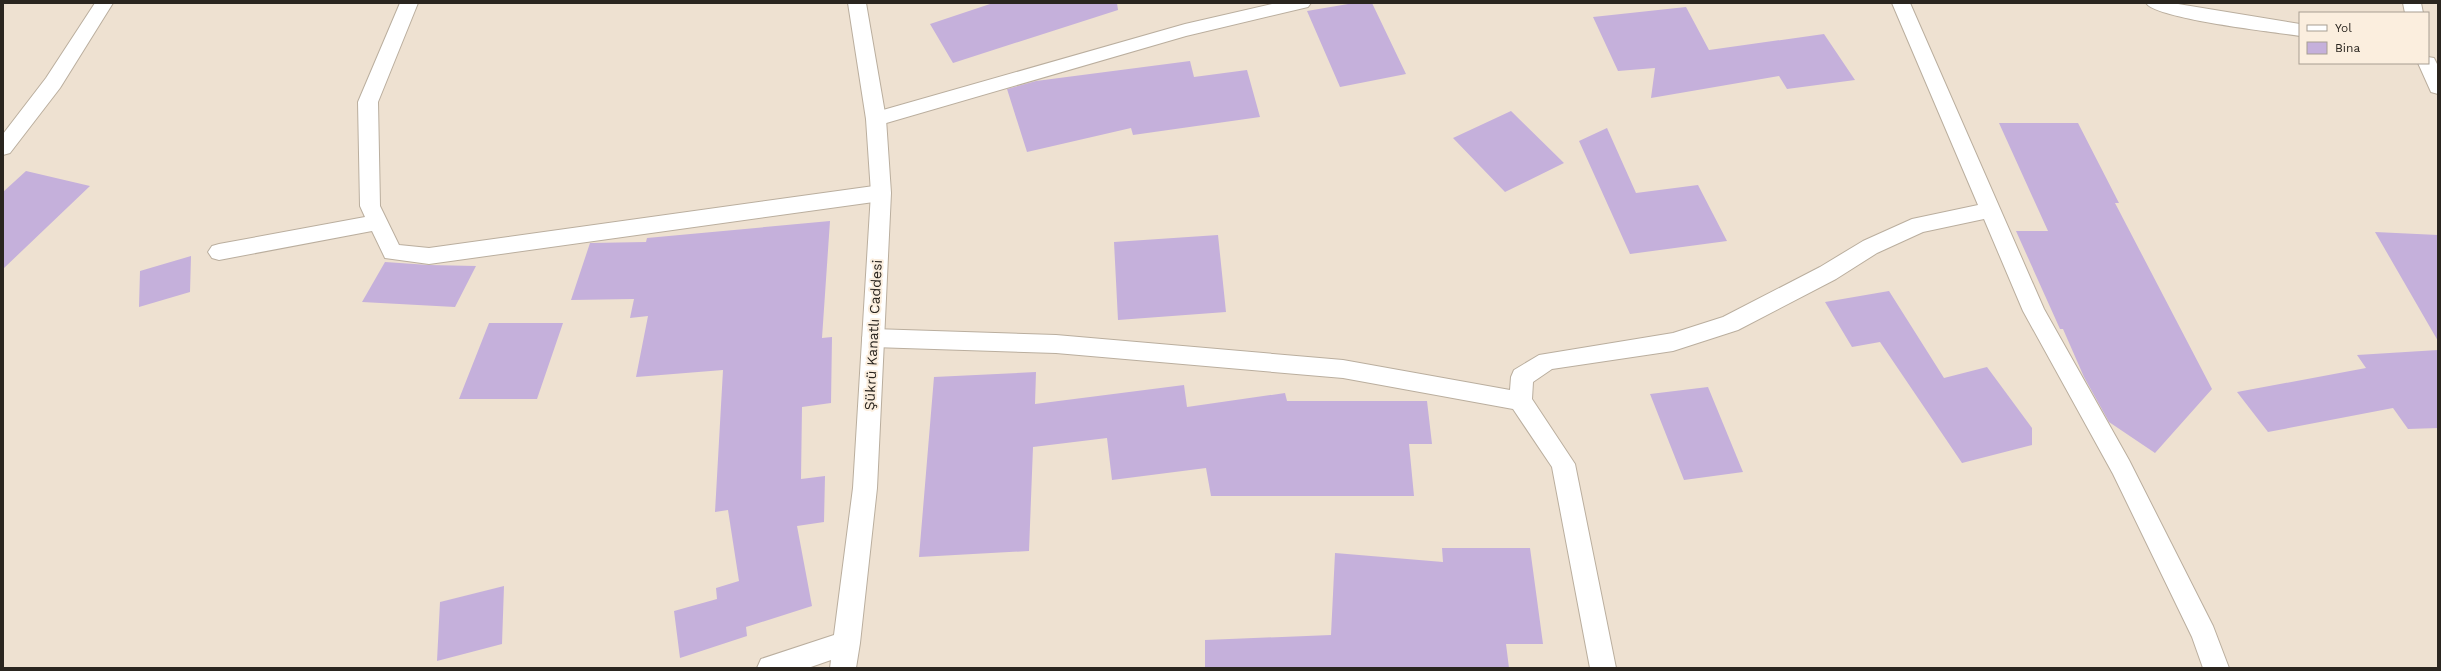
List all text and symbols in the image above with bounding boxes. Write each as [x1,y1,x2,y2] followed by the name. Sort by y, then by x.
[2299,12,2429,64] legend
[2335,21,2352,35] text: Yol
[2335,41,2360,55] text: Bina
[861,259,885,411] street label: Şükrü Kanatlı Caddesi

